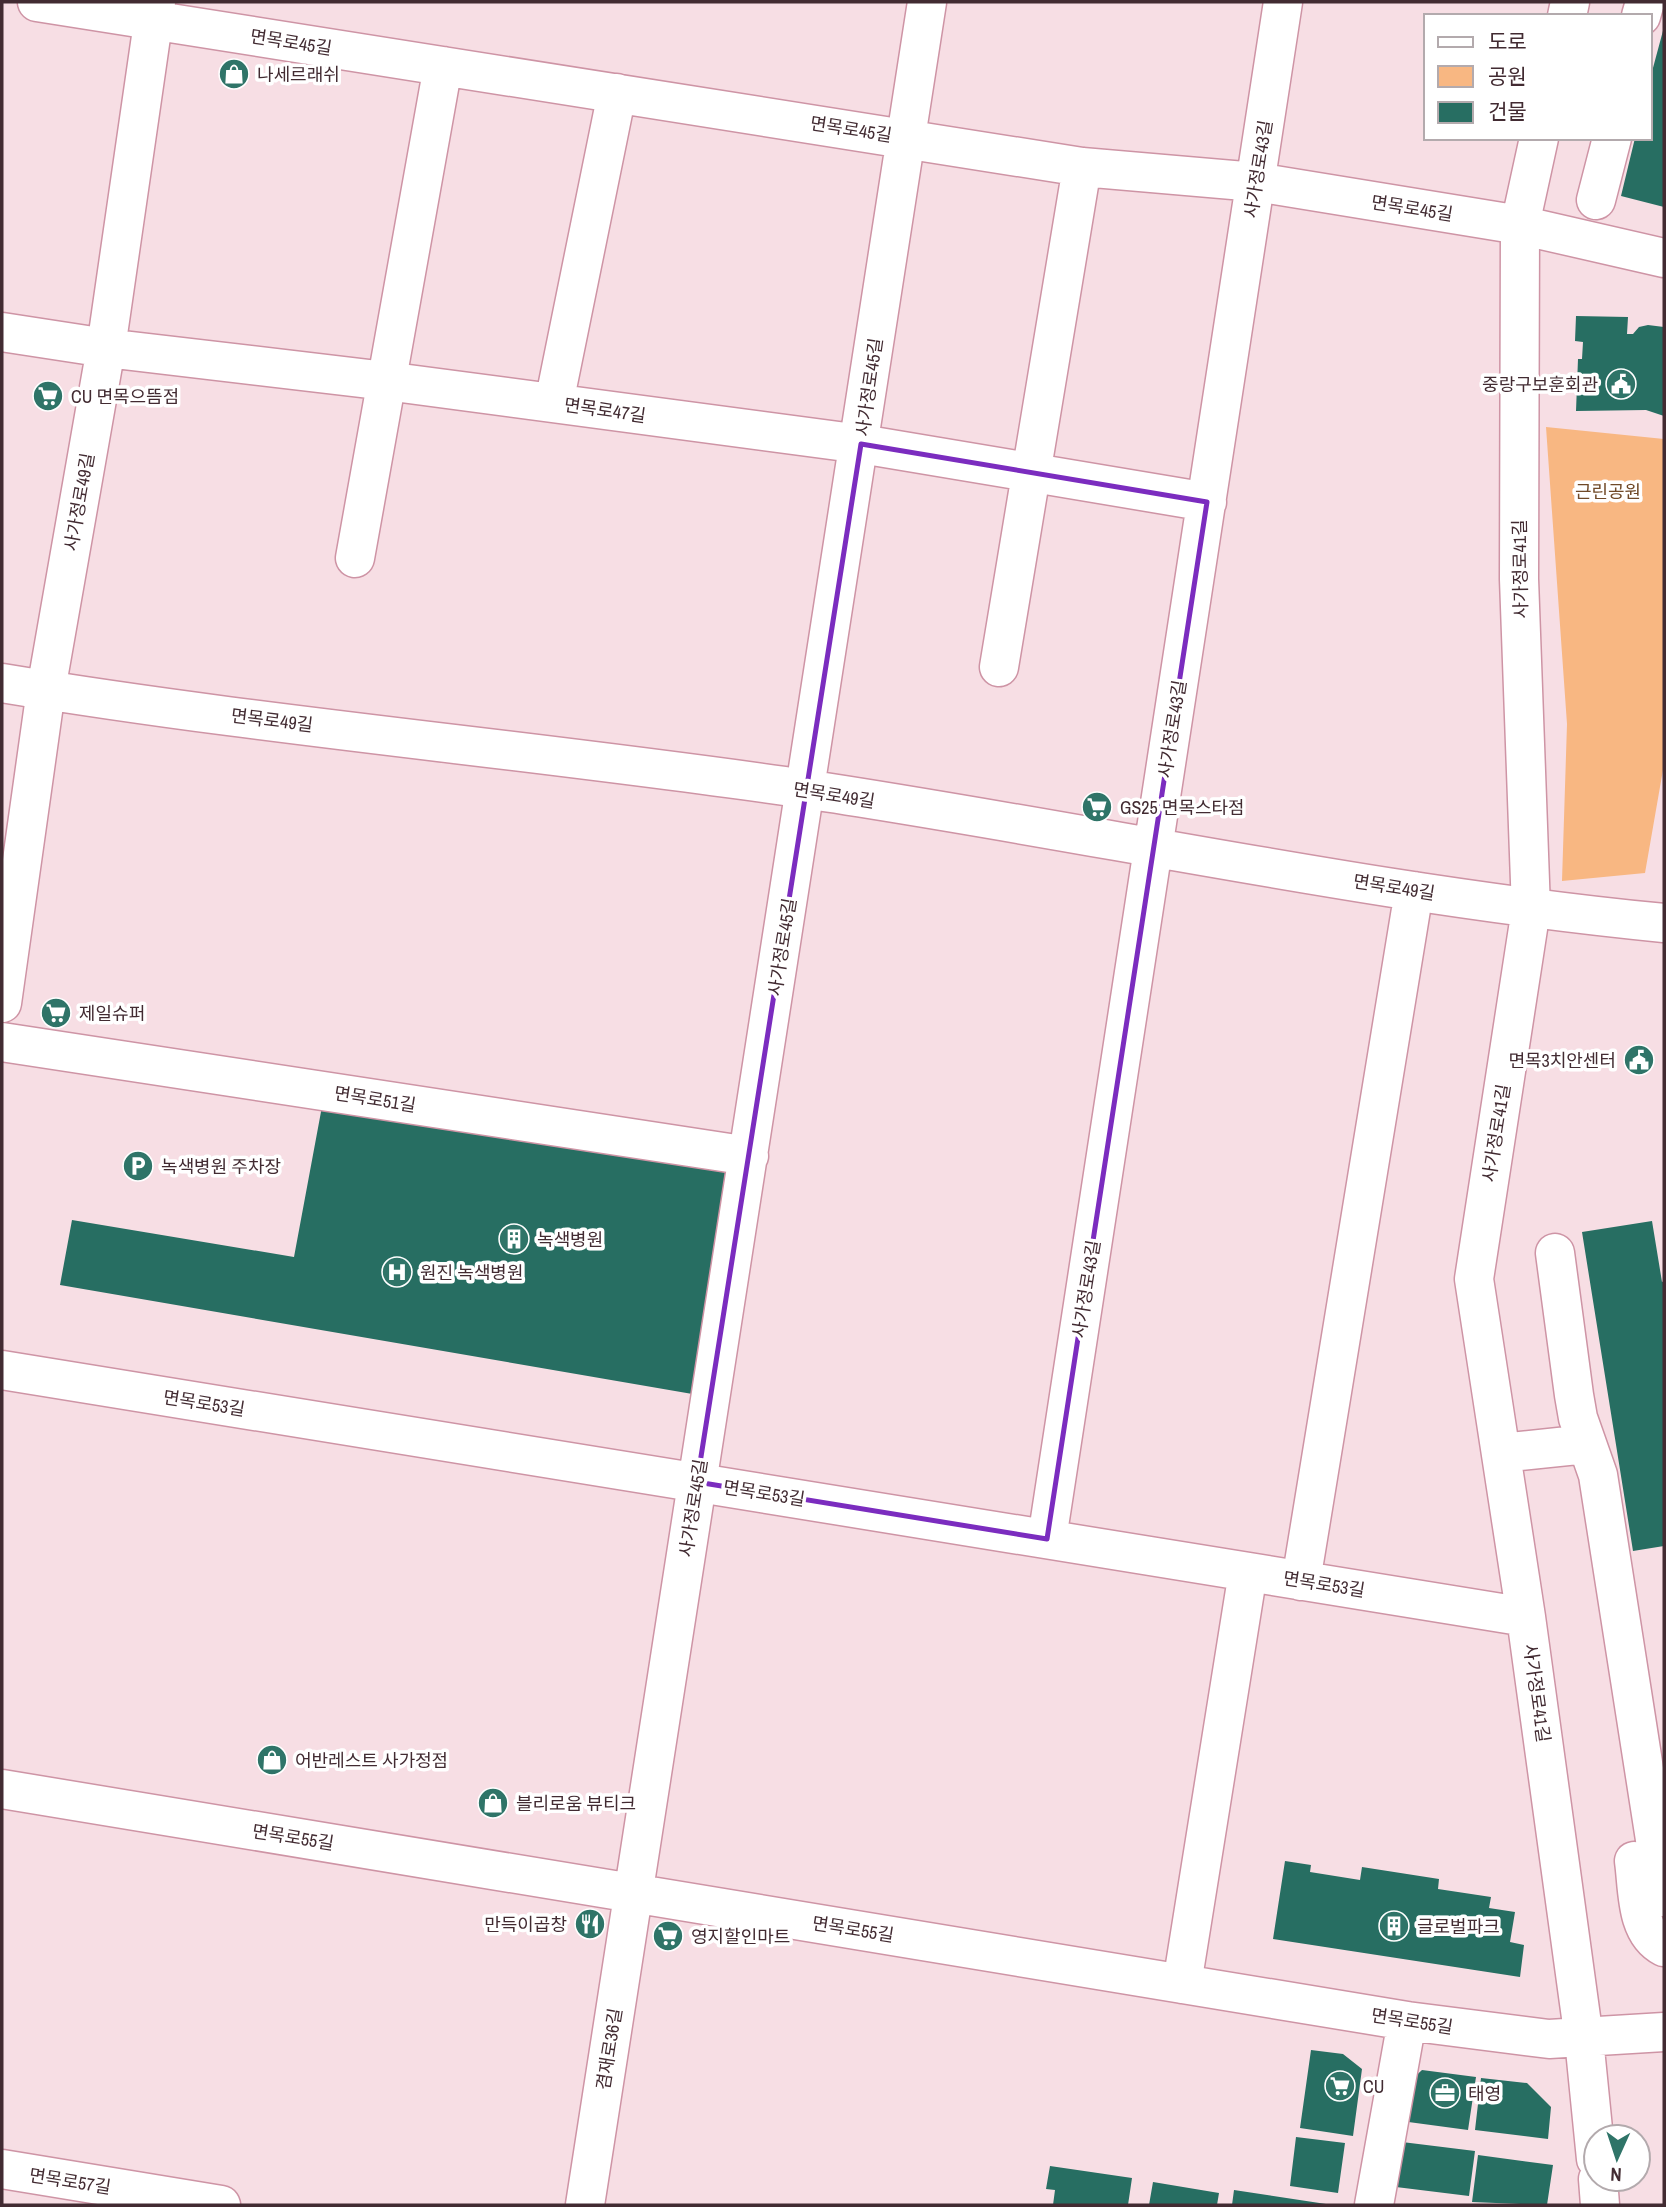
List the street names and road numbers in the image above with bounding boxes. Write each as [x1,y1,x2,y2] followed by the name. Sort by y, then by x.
[248,23,334,61] street label: 면목로45길
[808,110,894,148] street label: 면목로45길
[1238,118,1278,220] street label: 사가정로43길
[1369,189,1455,227] street label: 면목로45길
[850,336,888,438] street label: 사가정로45길
[562,392,648,428] street label: 면목로47길
[58,451,100,553] street label: 사가정로49길
[1507,519,1533,619] street label: 사가정로41길
[1152,678,1192,780] street label: 사가정로43길
[229,703,315,737] street label: 면목로49길
[791,776,877,814] street label: 면목로49길
[1351,868,1437,906] street label: 면목로49길
[762,896,802,998] street label: 사가정로45길
[332,1080,418,1118] street label: 면목로51길
[1476,1082,1516,1184] street label: 사가정로41길
[1066,1238,1106,1340] street label: 사가정로43길
[161,1384,247,1422] street label: 면목로53길
[673,1457,713,1559] street label: 사가정로45길
[721,1474,807,1512] street label: 면목로53길
[1281,1565,1367,1603] street label: 면목로53길
[1518,1642,1556,1744] street label: 사가정로41길
[250,1818,336,1856] street label: 면목로55길
[810,1910,896,1948] street label: 면목로55길
[1369,2002,1455,2040] street label: 면목로55길
[590,2006,628,2092] street label: 겸재로36길
[27,2162,113,2200] street label: 면목로57길

